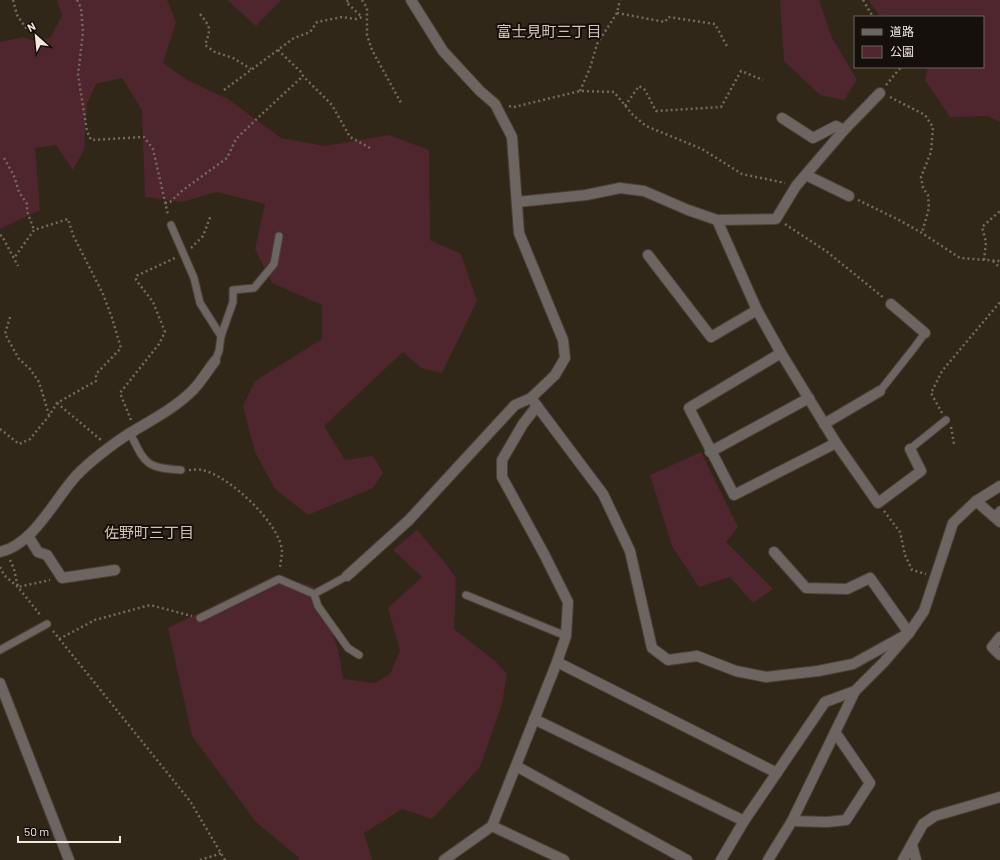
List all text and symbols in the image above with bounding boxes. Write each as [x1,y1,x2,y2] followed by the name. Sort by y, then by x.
[16,16,56,56] north arrow
[854,16,984,68] legend
[25,19,37,34] text: N
[496,22,602,40] district label: 富士見町三丁目
[890,24,914,38] text: 道路
[890,44,914,58] text: 公園
[104,523,194,541] district label: 佐野町三丁目
[18,818,120,844] scale bar
[24,824,49,838] text: 50 m

